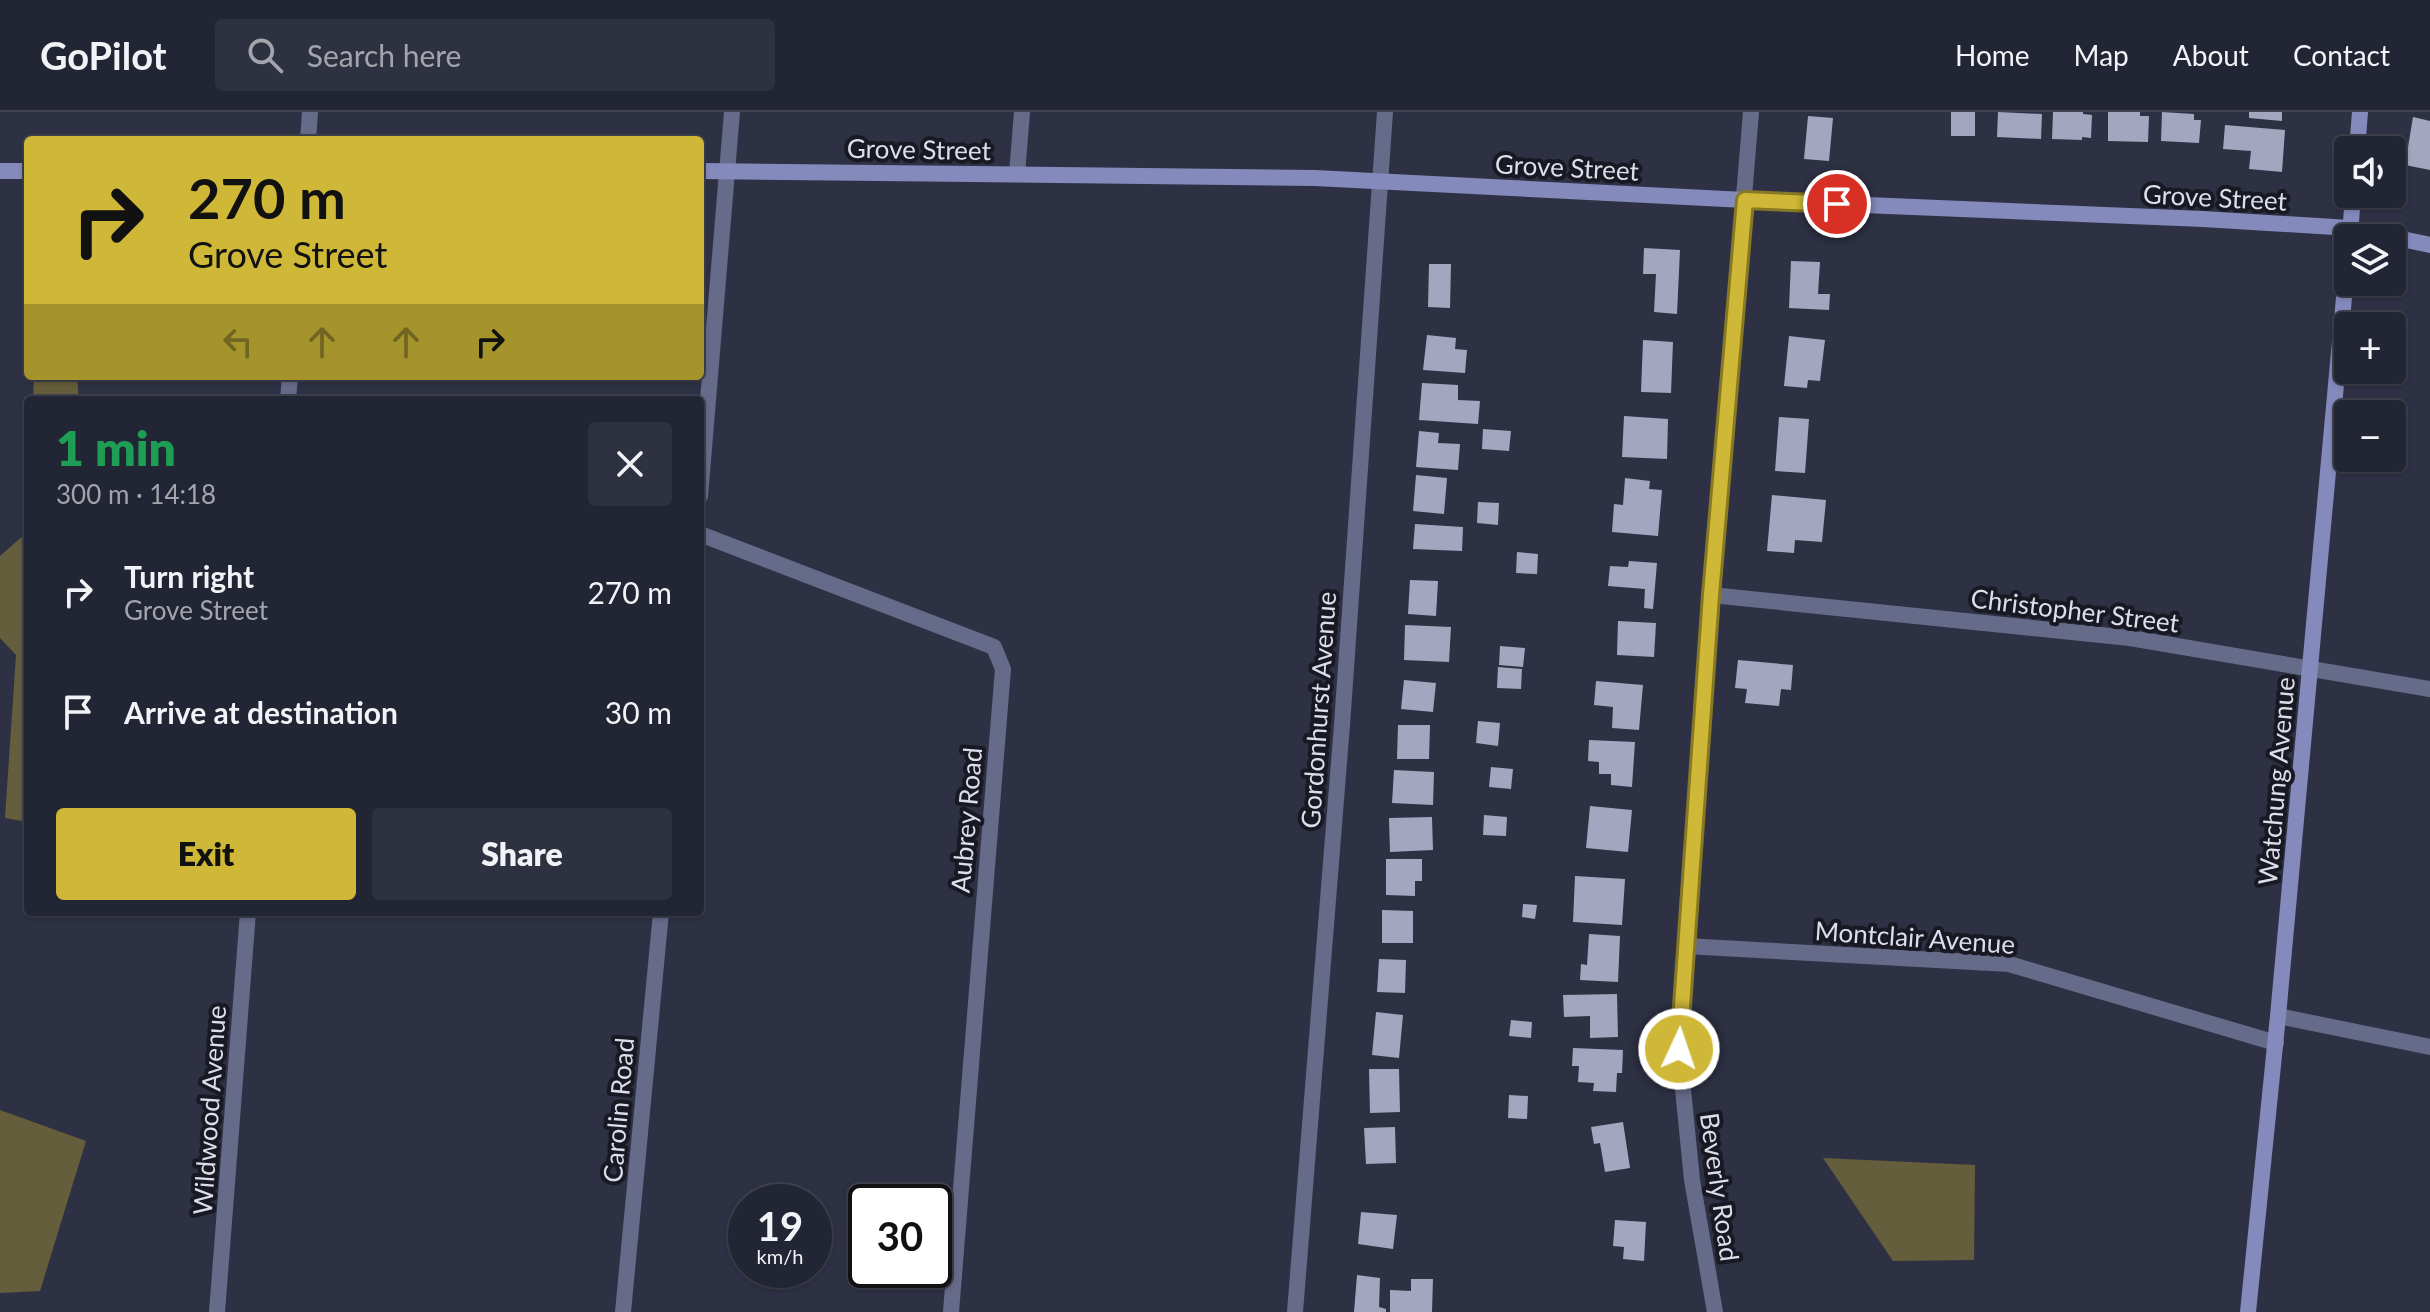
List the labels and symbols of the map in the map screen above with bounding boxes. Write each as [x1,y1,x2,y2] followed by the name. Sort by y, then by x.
[847,132,992,166] street label: Grove Street
[1494,147,1640,187] street label: Grove Street
[1803,170,1871,238] pin
[2142,177,2288,217] street label: Grove Street
[1969,581,2182,639] street label: Christopher Street
[1294,591,1342,829] street label: Gordonhurst Avenue
[2251,676,2301,886] street label: Watchung Avenue
[944,746,988,894] street label: Aubrey Road
[1814,914,2016,960] street label: Montclair Avenue
[186,1004,232,1216] street label: Wildwood Avenue
[1637,1007,1721,1091] position arrow
[596,1036,640,1184] street label: Carolin Road
[1694,1111,1746,1263] street label: Beverly Road
[848,1184,952,1288] speed limit sign: 30

